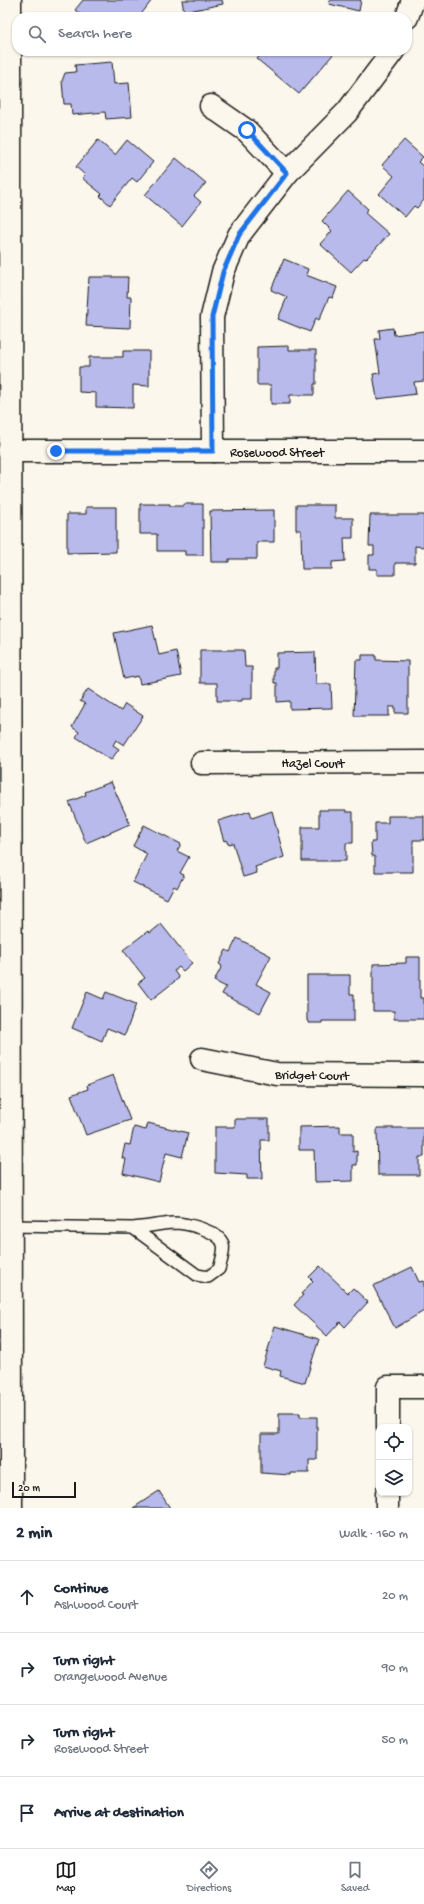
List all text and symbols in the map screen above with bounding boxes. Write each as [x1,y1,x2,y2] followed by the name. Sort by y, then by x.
[12,12,412,56] search box
[26,23,48,45] icon: search
[58,25,132,43] text: Search here
[238,121,256,139] route start
[47,442,65,460] route end
[230,446,326,461] street label: Rosewood Street
[282,757,346,772] street label: Hazel Court
[274,1068,351,1085] street label: Bridget Court
[376,1424,412,1496] map controls
[376,1424,412,1460] button: locate
[376,1460,412,1496] button: layers
[12,1480,76,1499] scale bar
[18,1483,40,1495] text: 20 m
[16,1524,52,1544] text: 2 min
[339,1527,408,1542] text: Walk · 160 m
[54,1580,108,1598] text: Continue
[16,1586,38,1608] icon: ahead
[382,1589,408,1604] text: 20 m
[54,1598,138,1613] text: Ashwood Court
[54,1652,114,1670] text: Turn right
[16,1658,38,1680] icon: right
[382,1661,408,1676] text: 90 m
[54,1670,167,1685] text: Orangewood Avenue
[54,1724,114,1742] text: Turn right
[16,1730,38,1752] icon: right
[381,1733,408,1748] text: 50 m
[54,1742,148,1757] text: Rosewood Street
[16,1802,38,1824] icon: arrive
[54,1804,184,1822] text: Arrive at destination
[55,1859,77,1895] tab: Map
[187,1859,231,1895] tab: Directions
[341,1859,369,1895] tab: Saved

